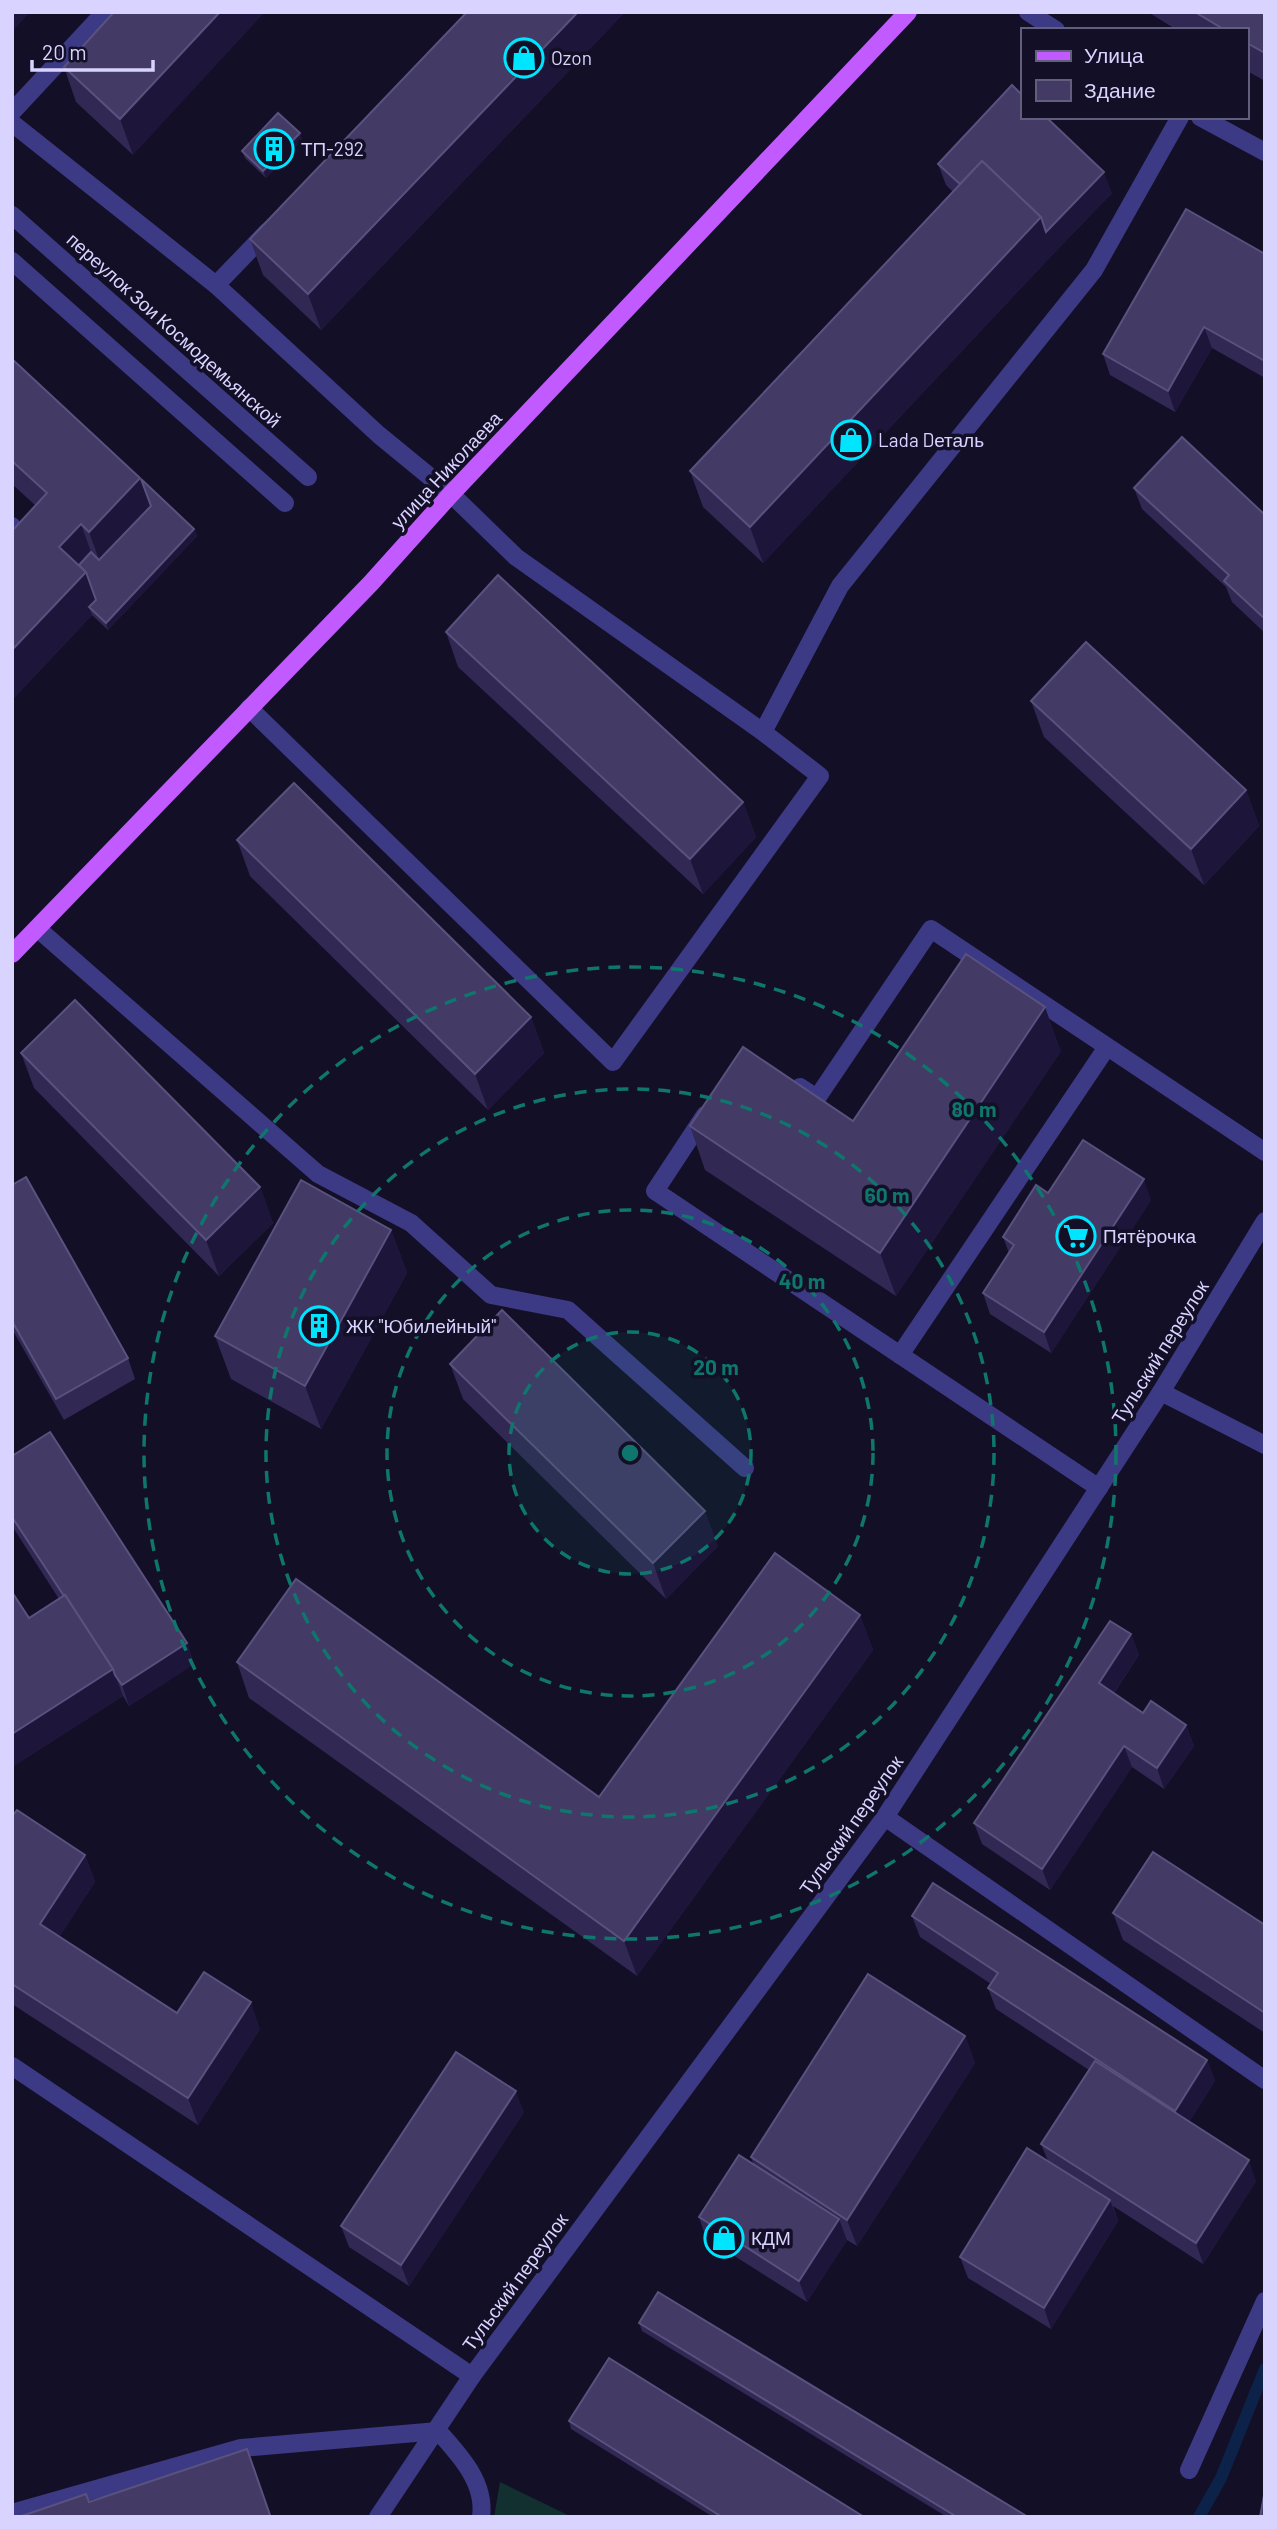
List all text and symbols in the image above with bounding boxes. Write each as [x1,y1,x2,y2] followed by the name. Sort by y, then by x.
[32,28,152,72] scale bar
[1021,28,1249,119] legend
[503,37,545,79] shop icon: Ozon
[42,39,87,64] text: 20 m
[1084,42,1144,67] text: Улица
[551,46,592,69] place label: Ozon
[1084,77,1156,102] text: Здание
[253,128,295,170] building icon: ТП-292
[301,137,364,160] place label: ТП-292
[63,227,286,432] street label: переулок Зои Космодемьянской
[385,406,506,533] street label: улица Николаева
[830,419,872,461] shop icon: Lada Dеталь
[878,428,984,451] place label: Lada Dеталь
[951,1096,997,1121] text: 80 m
[865,1182,909,1207] text: 60 m
[1055,1215,1097,1257] supermarket icon: Пятёрочка
[1103,1224,1197,1247] place label: Пятёрочка
[779,1268,825,1293] text: 40 m
[1106,1275,1213,1428] street label: Тульский переулок
[298,1305,340,1347] building icon: ЖК "Юбилейный"
[346,1314,496,1337] place label: ЖК "Юбилейный"
[693,1354,739,1379] text: 20 m
[618,1441,642,1465] centre of rings
[794,1750,908,1899] street label: Тульский переулок
[457,2208,573,2355] street label: Тульский переулок
[703,2217,745,2259] shop icon: КДМ
[751,2226,791,2249] place label: КДМ

